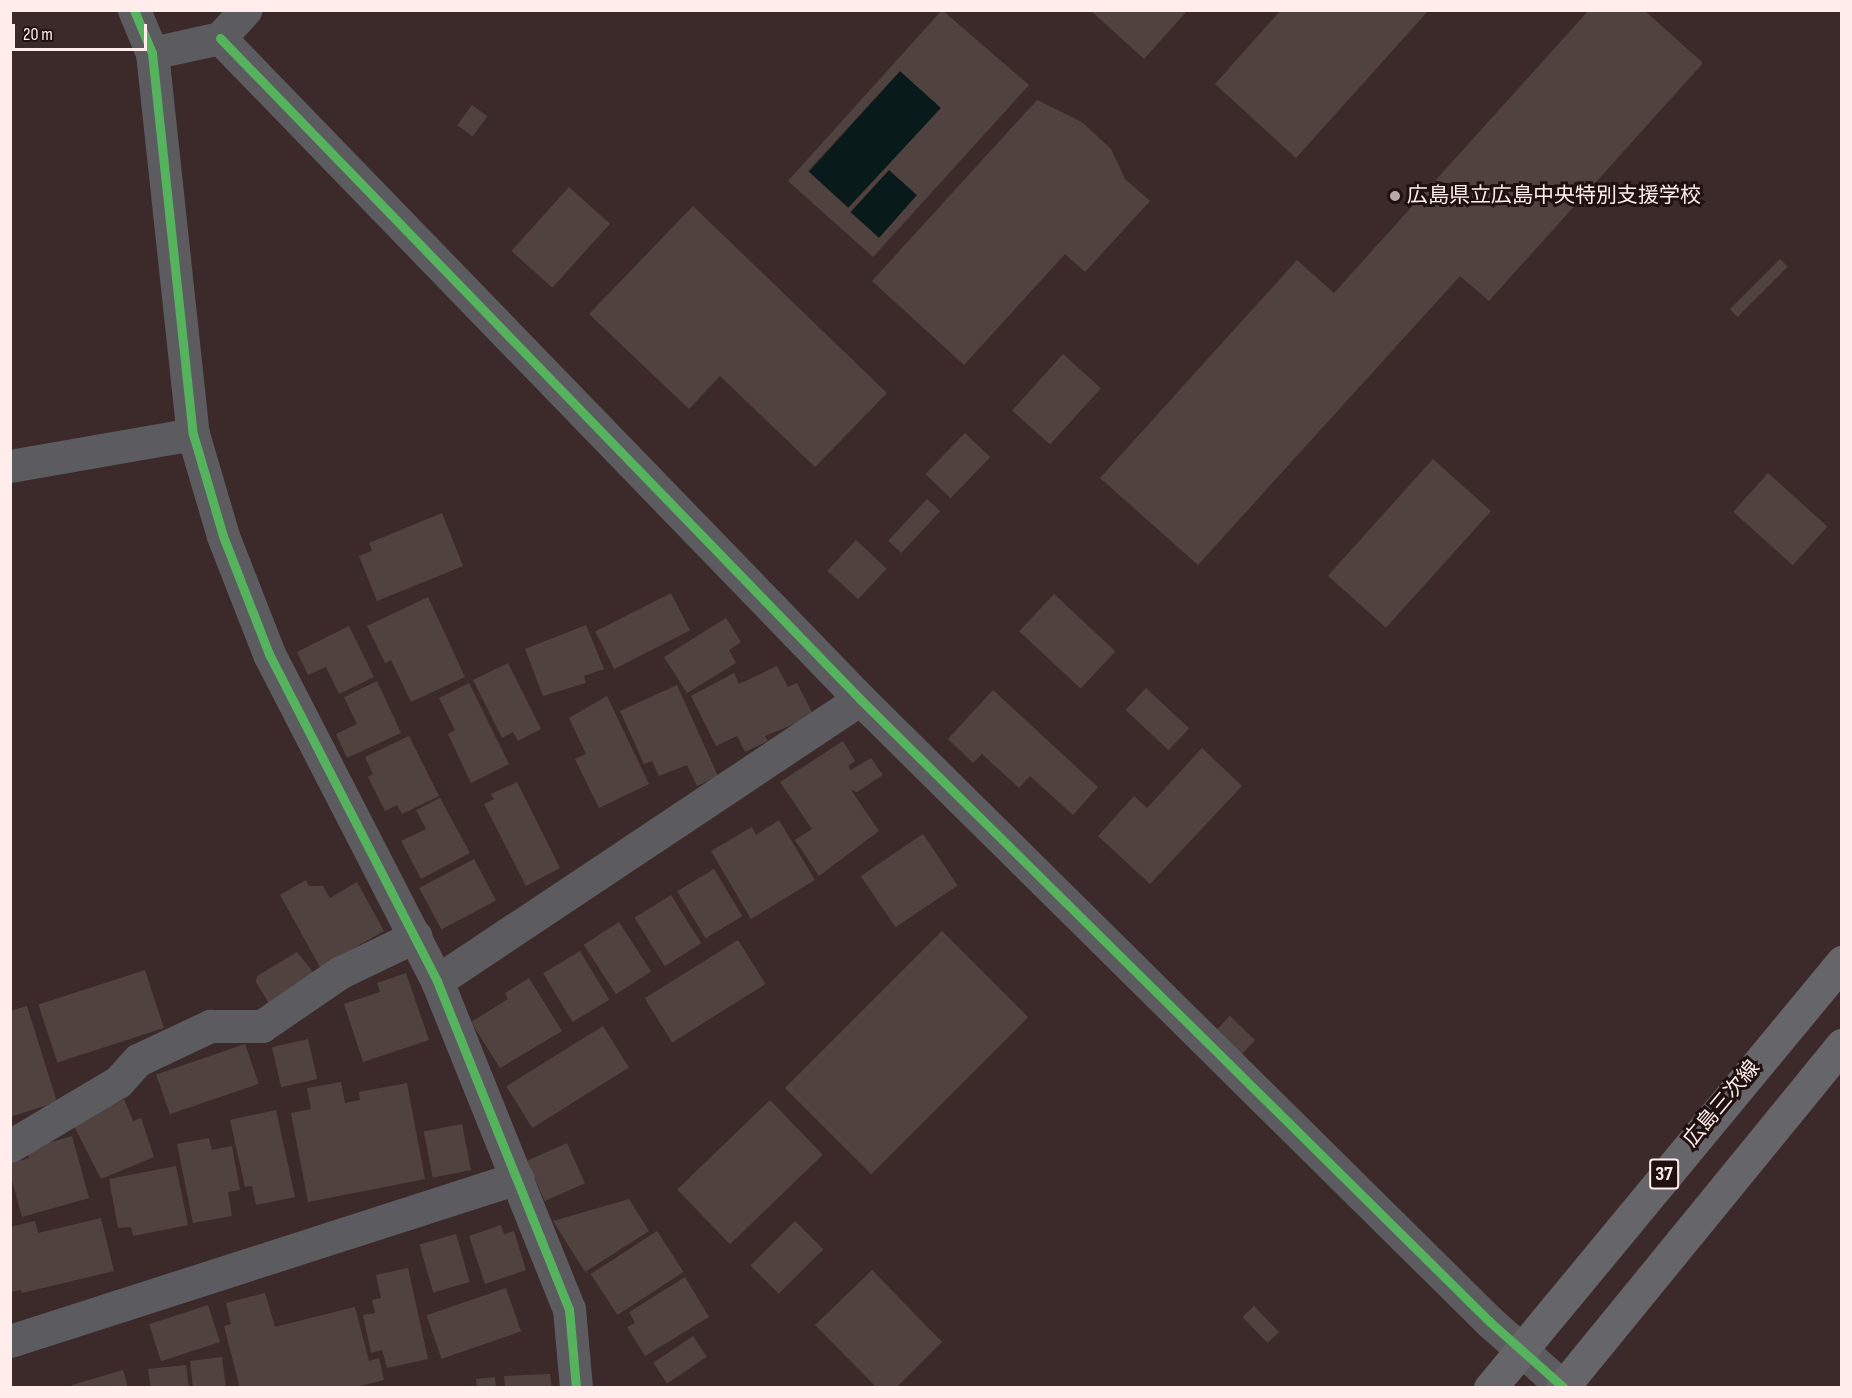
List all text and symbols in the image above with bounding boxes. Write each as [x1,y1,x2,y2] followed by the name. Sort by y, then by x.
[15,12,150,50] scale bar
[23,24,53,45] text: 20 m
[1407,183,1701,209] place label: 広島県立広島中央特別支援学校
[1388,189,1402,203] marker: 広島県立広島中央特別支援学校
[1679,1056,1765,1152] street label: 広島三次線
[1649,1157,1679,1191] road number: 37

